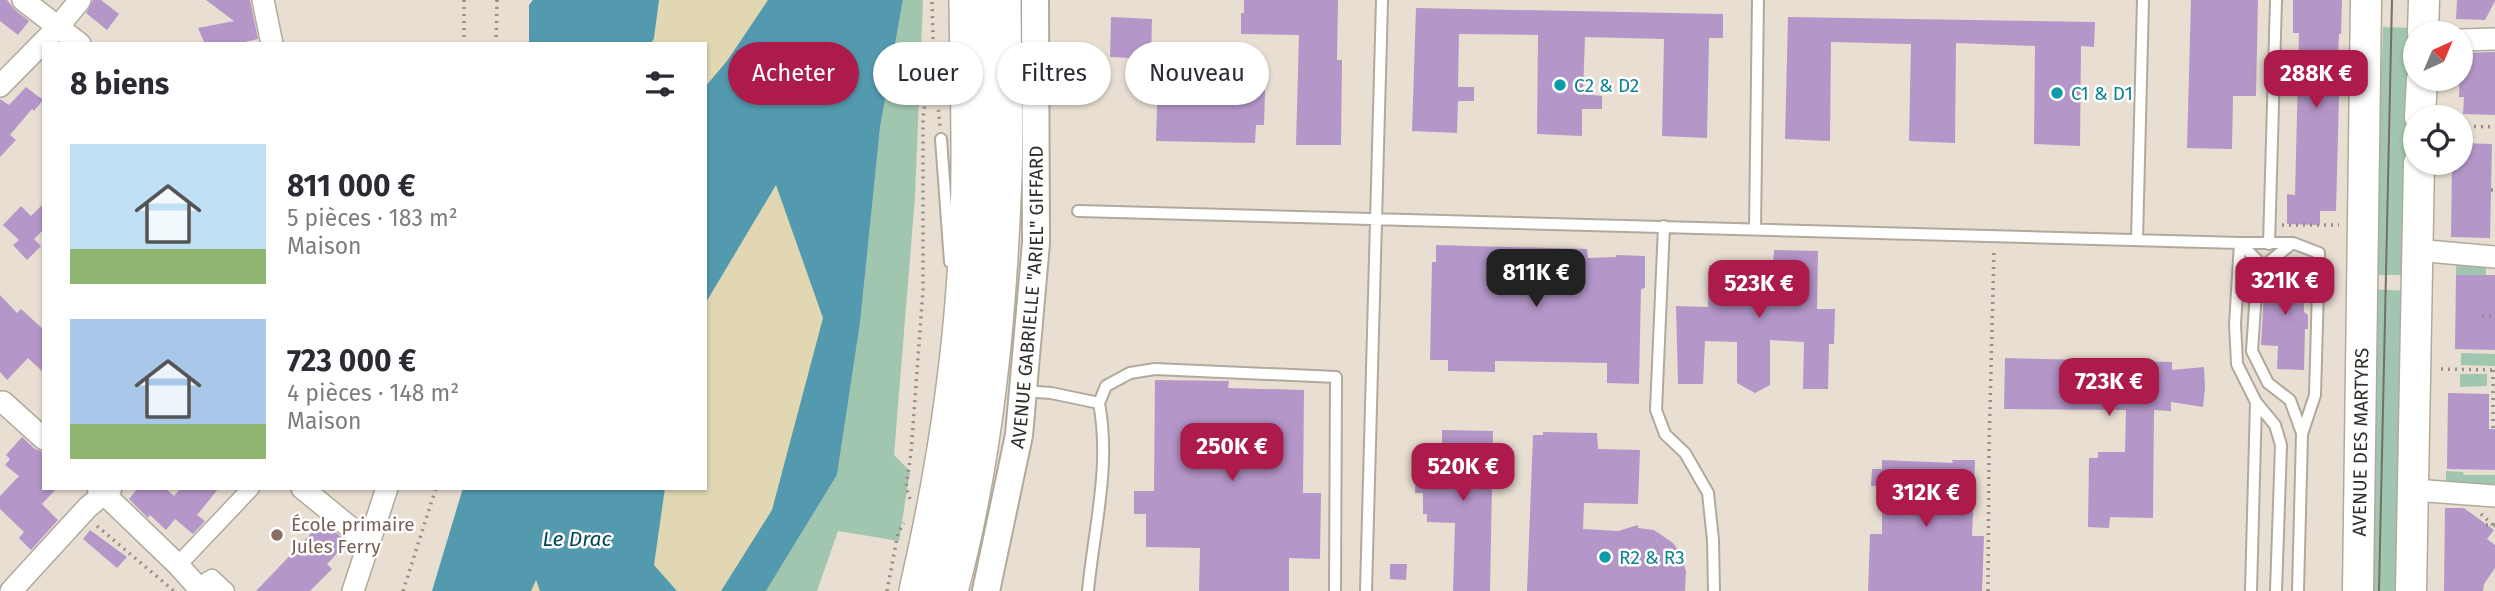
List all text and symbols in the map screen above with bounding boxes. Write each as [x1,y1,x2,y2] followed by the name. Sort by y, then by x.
[2403,21,2473,91] north arrow
[2403,21,2473,175] map controls
[728,42,859,105] chip: Acheter
[873,42,983,105] chip: Louer
[997,42,1111,105] chip: Filtres
[1125,42,1269,105] chip: Nouveau
[2259,50,2373,110] pin: 288K €
[2280,59,2352,87] text: 288K €
[641,65,679,103] icon: filters
[70,66,169,102] text: 8 biens
[1574,74,1639,97] place label: C2 & D2
[1552,77,1568,93] marker: C2 & D2
[2071,82,2133,105] place label: C1 & D1
[2049,85,2065,101] marker: C1 & D1
[2403,105,2473,175] button: locate
[1006,145,1048,450] street label: AVENUE GABRIELLE "ARIEL" GIFFARD
[287,168,415,204] text: 811 000 €
[126,172,210,256] icon: home
[287,204,458,232] text: 5 pièces · 183 m²
[287,232,362,260] text: Maison
[1479,250,1593,309] pin: 811K €
[1502,258,1570,286] text: 811K €
[2228,258,2342,317] pin: 321K €
[1702,260,1816,320] pin: 523K €
[2251,266,2319,294] text: 321K €
[1724,269,1794,297] text: 523K €
[287,343,416,379] text: 723 000 €
[126,347,210,431] icon: home
[2348,348,2373,536] street label: AVENUE DES MARTYRS
[2052,358,2166,418] pin: 723K €
[2075,367,2143,395] text: 723K €
[287,379,459,407] text: 4 pièces · 148 m²
[287,407,362,435] text: Maison
[1175,424,1289,483] pin: 250K €
[1196,432,1268,460] text: 250K €
[1406,444,1520,503] pin: 520K €
[1428,452,1498,480] text: 520K €
[1869,470,1983,529] pin: 312K €
[1892,478,1960,506] text: 312K €
[291,513,415,558] place label: École primaire Jules Ferry
[543,526,611,552] water label: Le Drac
[269,527,285,543] marker: École primaire Jules Ferry
[1619,546,1685,569] place label: R2 & R3
[1597,549,1613,565] marker: R2 & R3

